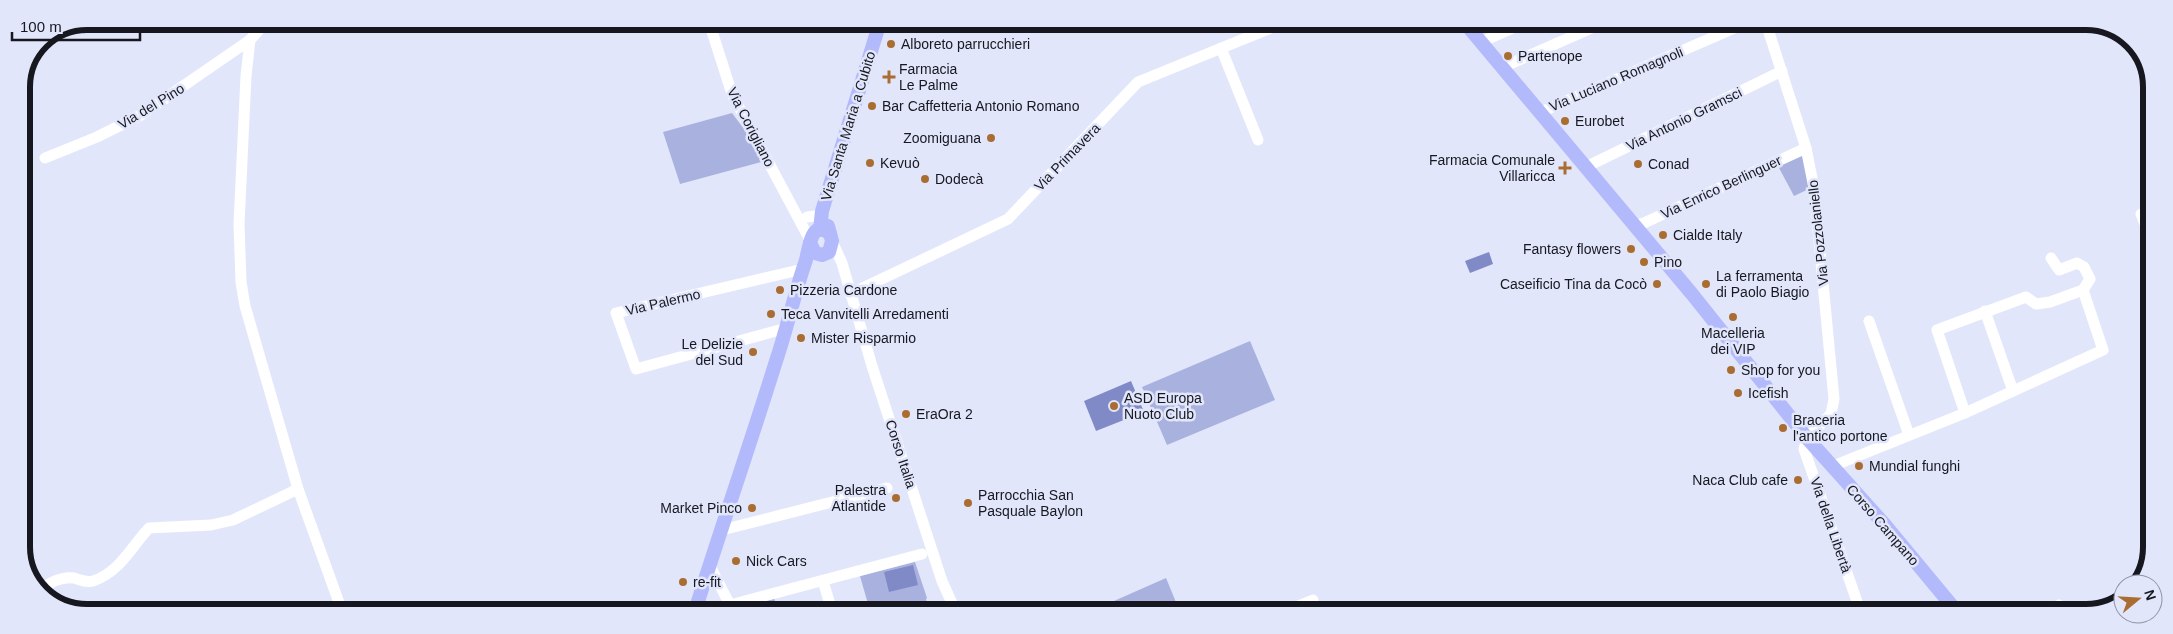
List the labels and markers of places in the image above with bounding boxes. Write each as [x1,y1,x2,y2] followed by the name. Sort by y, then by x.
[901,36,1030,52] place label: Alboreto parrucchieri
[885,38,897,50] marker: Alboreto parrucchieri
[1518,48,1583,64] place label: Partenope
[1502,50,1514,62] marker: Partenope
[899,61,958,93] place label: Farmacia Le Palme
[883,71,895,83] marker: Farmacia Le Palme
[882,98,1080,114] place label: Bar Caffetteria Antonio Romano
[866,100,878,112] marker: Bar Caffetteria Antonio Romano
[1575,113,1624,129] place label: Eurobet
[1559,115,1571,127] marker: Eurobet
[903,130,981,146] place label: Zoomiguana
[985,132,997,144] marker: Zoomiguana
[1429,152,1555,184] place label: Farmacia Comunale Villaricca
[880,155,920,171] place label: Kevuò
[1648,156,1689,172] place label: Conad
[864,157,876,169] marker: Kevuò
[1632,158,1644,170] marker: Conad
[1559,162,1571,174] marker: Farmacia Comunale Villaricca
[935,171,983,187] place label: Dodecà
[919,173,931,185] marker: Dodecà
[1673,227,1742,243] place label: Cialde Italy
[1657,229,1669,241] marker: Cialde Italy
[1523,241,1621,257] place label: Fantasy flowers
[1625,243,1637,255] marker: Fantasy flowers
[1654,254,1682,270] place label: Pino
[1638,256,1650,268] marker: Pino
[1716,268,1810,300] place label: La ferramenta di Paolo Biagio
[1500,276,1647,292] place label: Caseificio Tina da Cocò
[1651,278,1663,290] marker: Caseificio Tina da Cocò
[1700,278,1712,290] marker: La ferramenta di Paolo Biagio
[790,282,898,298] place label: Pizzeria Cardone
[774,284,786,296] marker: Pizzeria Cardone
[781,306,949,322] place label: Teca Vanvitelli Arredamenti
[765,308,777,320] marker: Teca Vanvitelli Arredamenti
[1727,311,1739,323] marker: Macelleria dei VIP
[1701,325,1765,357] place label: Macelleria dei VIP
[811,330,916,346] place label: Mister Risparmio
[795,332,807,344] marker: Mister Risparmio
[682,336,743,368] place label: Le Delizie del Sud
[747,346,759,358] marker: Le Delizie del Sud
[1741,362,1820,378] place label: Shop for you
[1725,364,1737,376] marker: Shop for you
[1748,385,1788,401] place label: Icefish
[1732,387,1744,399] marker: Icefish
[1124,390,1202,422] place label: ASD Europa Nuoto Club
[1108,400,1120,412] marker: ASD Europa Nuoto Club
[916,406,973,422] place label: EraOra 2
[900,408,912,420] marker: EraOra 2
[1793,412,1888,444] place label: Braceria l'antico portone
[1777,422,1789,434] marker: Braceria l'antico portone
[1869,458,1960,474] place label: Mundial funghi
[1853,460,1865,472] marker: Mundial funghi
[1692,472,1788,488] place label: Naca Club cafe
[1792,474,1804,486] marker: Naca Club cafe
[832,482,886,514] place label: Palestra Atlantide
[978,487,1083,519] place label: Parrocchia San Pasquale Baylon
[890,492,902,504] marker: Palestra Atlantide
[962,497,974,509] marker: Parrocchia San Pasquale Baylon
[660,500,742,516] place label: Market Pinco
[746,502,758,514] marker: Market Pinco
[746,553,807,569] place label: Nick Cars
[730,555,742,567] marker: Nick Cars
[693,574,721,590] place label: re-fit
[677,576,689,588] marker: re-fit

